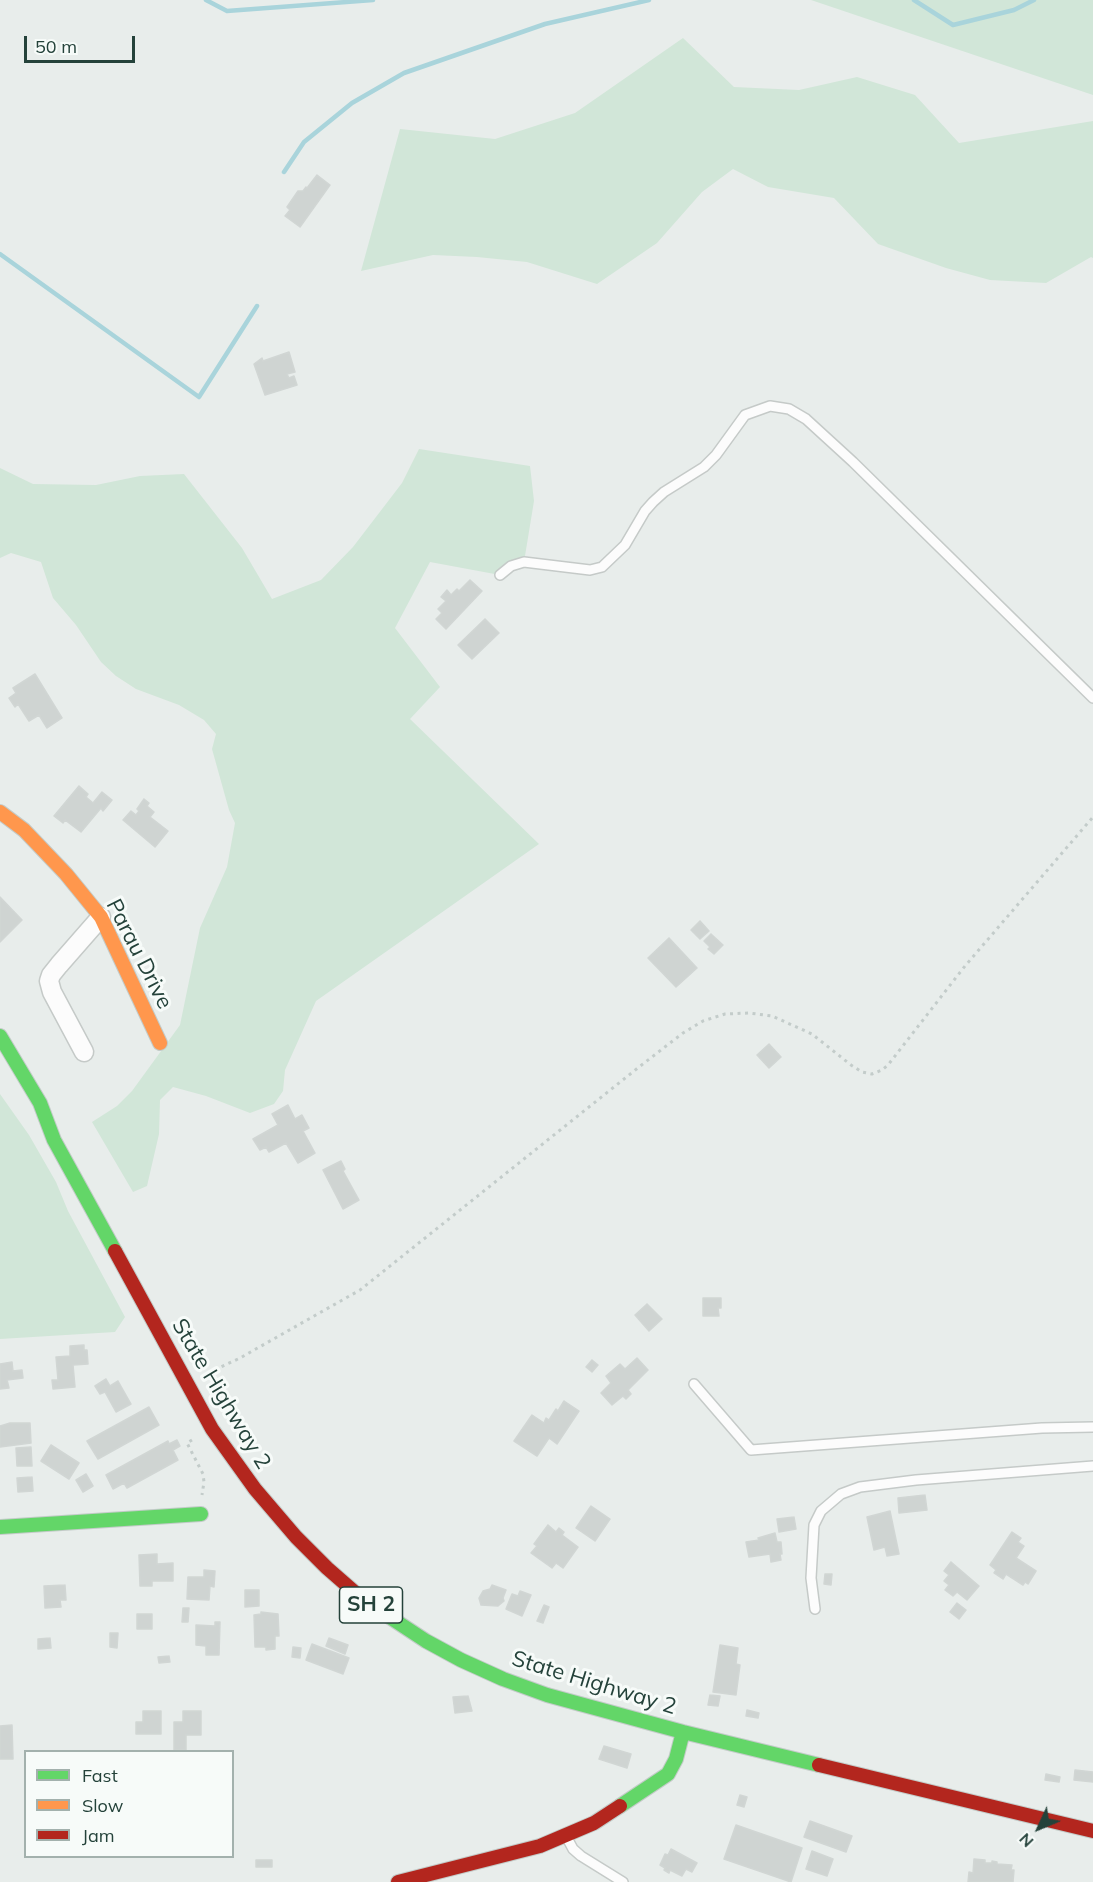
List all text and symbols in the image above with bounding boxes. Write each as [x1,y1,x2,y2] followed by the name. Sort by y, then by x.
[27,24,138,62] scale bar
[35,35,77,58] text: 50 m
[100,895,178,1013] street label: Parau Drive
[166,1314,276,1474] street label: State Highway 2
[340,1587,403,1623] road number: SH 2
[509,1645,679,1721] street label: State Highway 2
[24,1750,234,1858] legend
[82,1764,118,1787] text: Fast
[82,1794,123,1817] text: Slow
[1009,1798,1069,1858] north arrow
[82,1824,115,1847] text: Jam
[1015,1829,1037,1852] text: N

